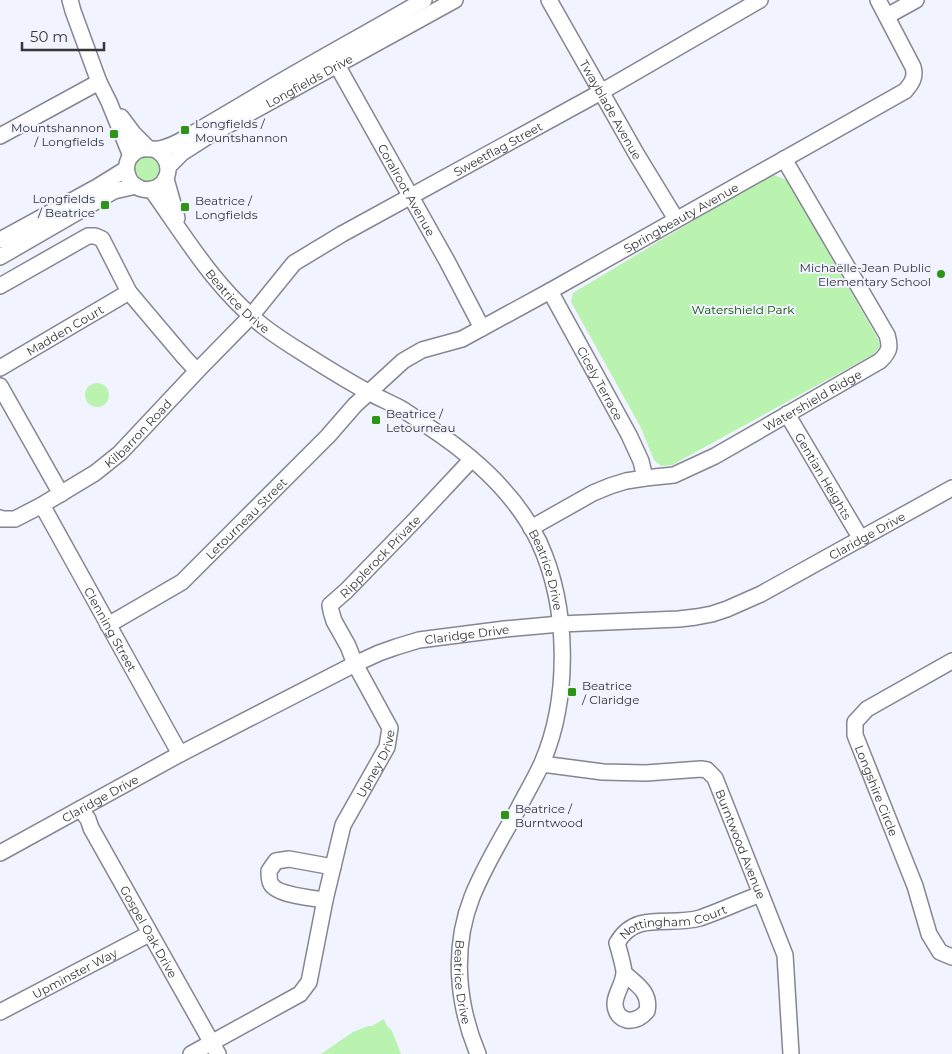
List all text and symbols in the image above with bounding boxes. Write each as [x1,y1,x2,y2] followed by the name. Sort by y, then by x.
[22,20,105,52] scale bar
[30,27,68,46] text: 50 m
[263,50,355,111] street label: Longfields Drive
[577,57,646,162] street label: Twayblade Avenue
[195,116,288,145] place label: Longfields / Mountshannon
[451,118,545,179] street label: Sweetflag Street
[11,120,104,149] place label: Mountshannon / Longfields
[179,124,191,136] marker: Longfields / Mountshannon
[108,128,120,140] marker: Mountshannon / Longfields
[375,141,439,238] street label: Coralroot Avenue
[621,179,741,256] street label: Springbeauty Avenue
[32,191,95,220] place label: Longfields / Beatrice
[195,193,258,222] place label: Beatrice / Longfields
[99,199,111,211] marker: Longfields / Beatrice
[179,201,191,213] marker: Beatrice / Longfields
[800,260,931,289] place label: Michaëlle-Jean Public Elementary School
[203,266,273,336] street label: Beatrice Drive
[935,268,947,280] marker: Michaëlle-Jean Public Elementary School
[23,301,106,359] street label: Madden Court
[692,302,795,317] park label: Watershield Park
[574,343,627,423] street label: Cicely Terrace
[760,366,864,434] street label: Watershield Ridge
[101,396,174,470] street label: Kilbarron Road
[386,406,456,435] place label: Beatrice / Letourneau
[370,414,382,426] marker: Beatrice / Letourneau
[792,430,855,522] street label: Gentian Heights
[202,474,290,562] street label: Letourneau Street
[826,508,908,563] street label: Claridge Drive
[336,512,423,601] street label: Ripplerock Private
[526,526,566,611] street label: Beatrice Drive
[81,584,140,674] street label: Clenning Street
[424,621,510,647] street label: Claridge Drive
[581,678,640,707] place label: Beatrice / Claridge
[566,686,578,698] marker: Beatrice / Claridge
[353,729,397,800] street label: Upney Drive
[852,743,902,838] street label: Longshire Circle
[59,771,141,825] street label: Claridge Drive
[713,787,770,901] street label: Burntwood Avenue
[515,801,583,830] place label: Beatrice / Burntwood
[499,809,511,821] marker: Beatrice / Burntwood
[117,883,181,980] street label: Gospel Oak Drive
[616,901,729,942] street label: Nottingham Court
[452,939,475,1026] street label: Beatrice Drive
[30,944,120,1001] street label: Upminster Way

